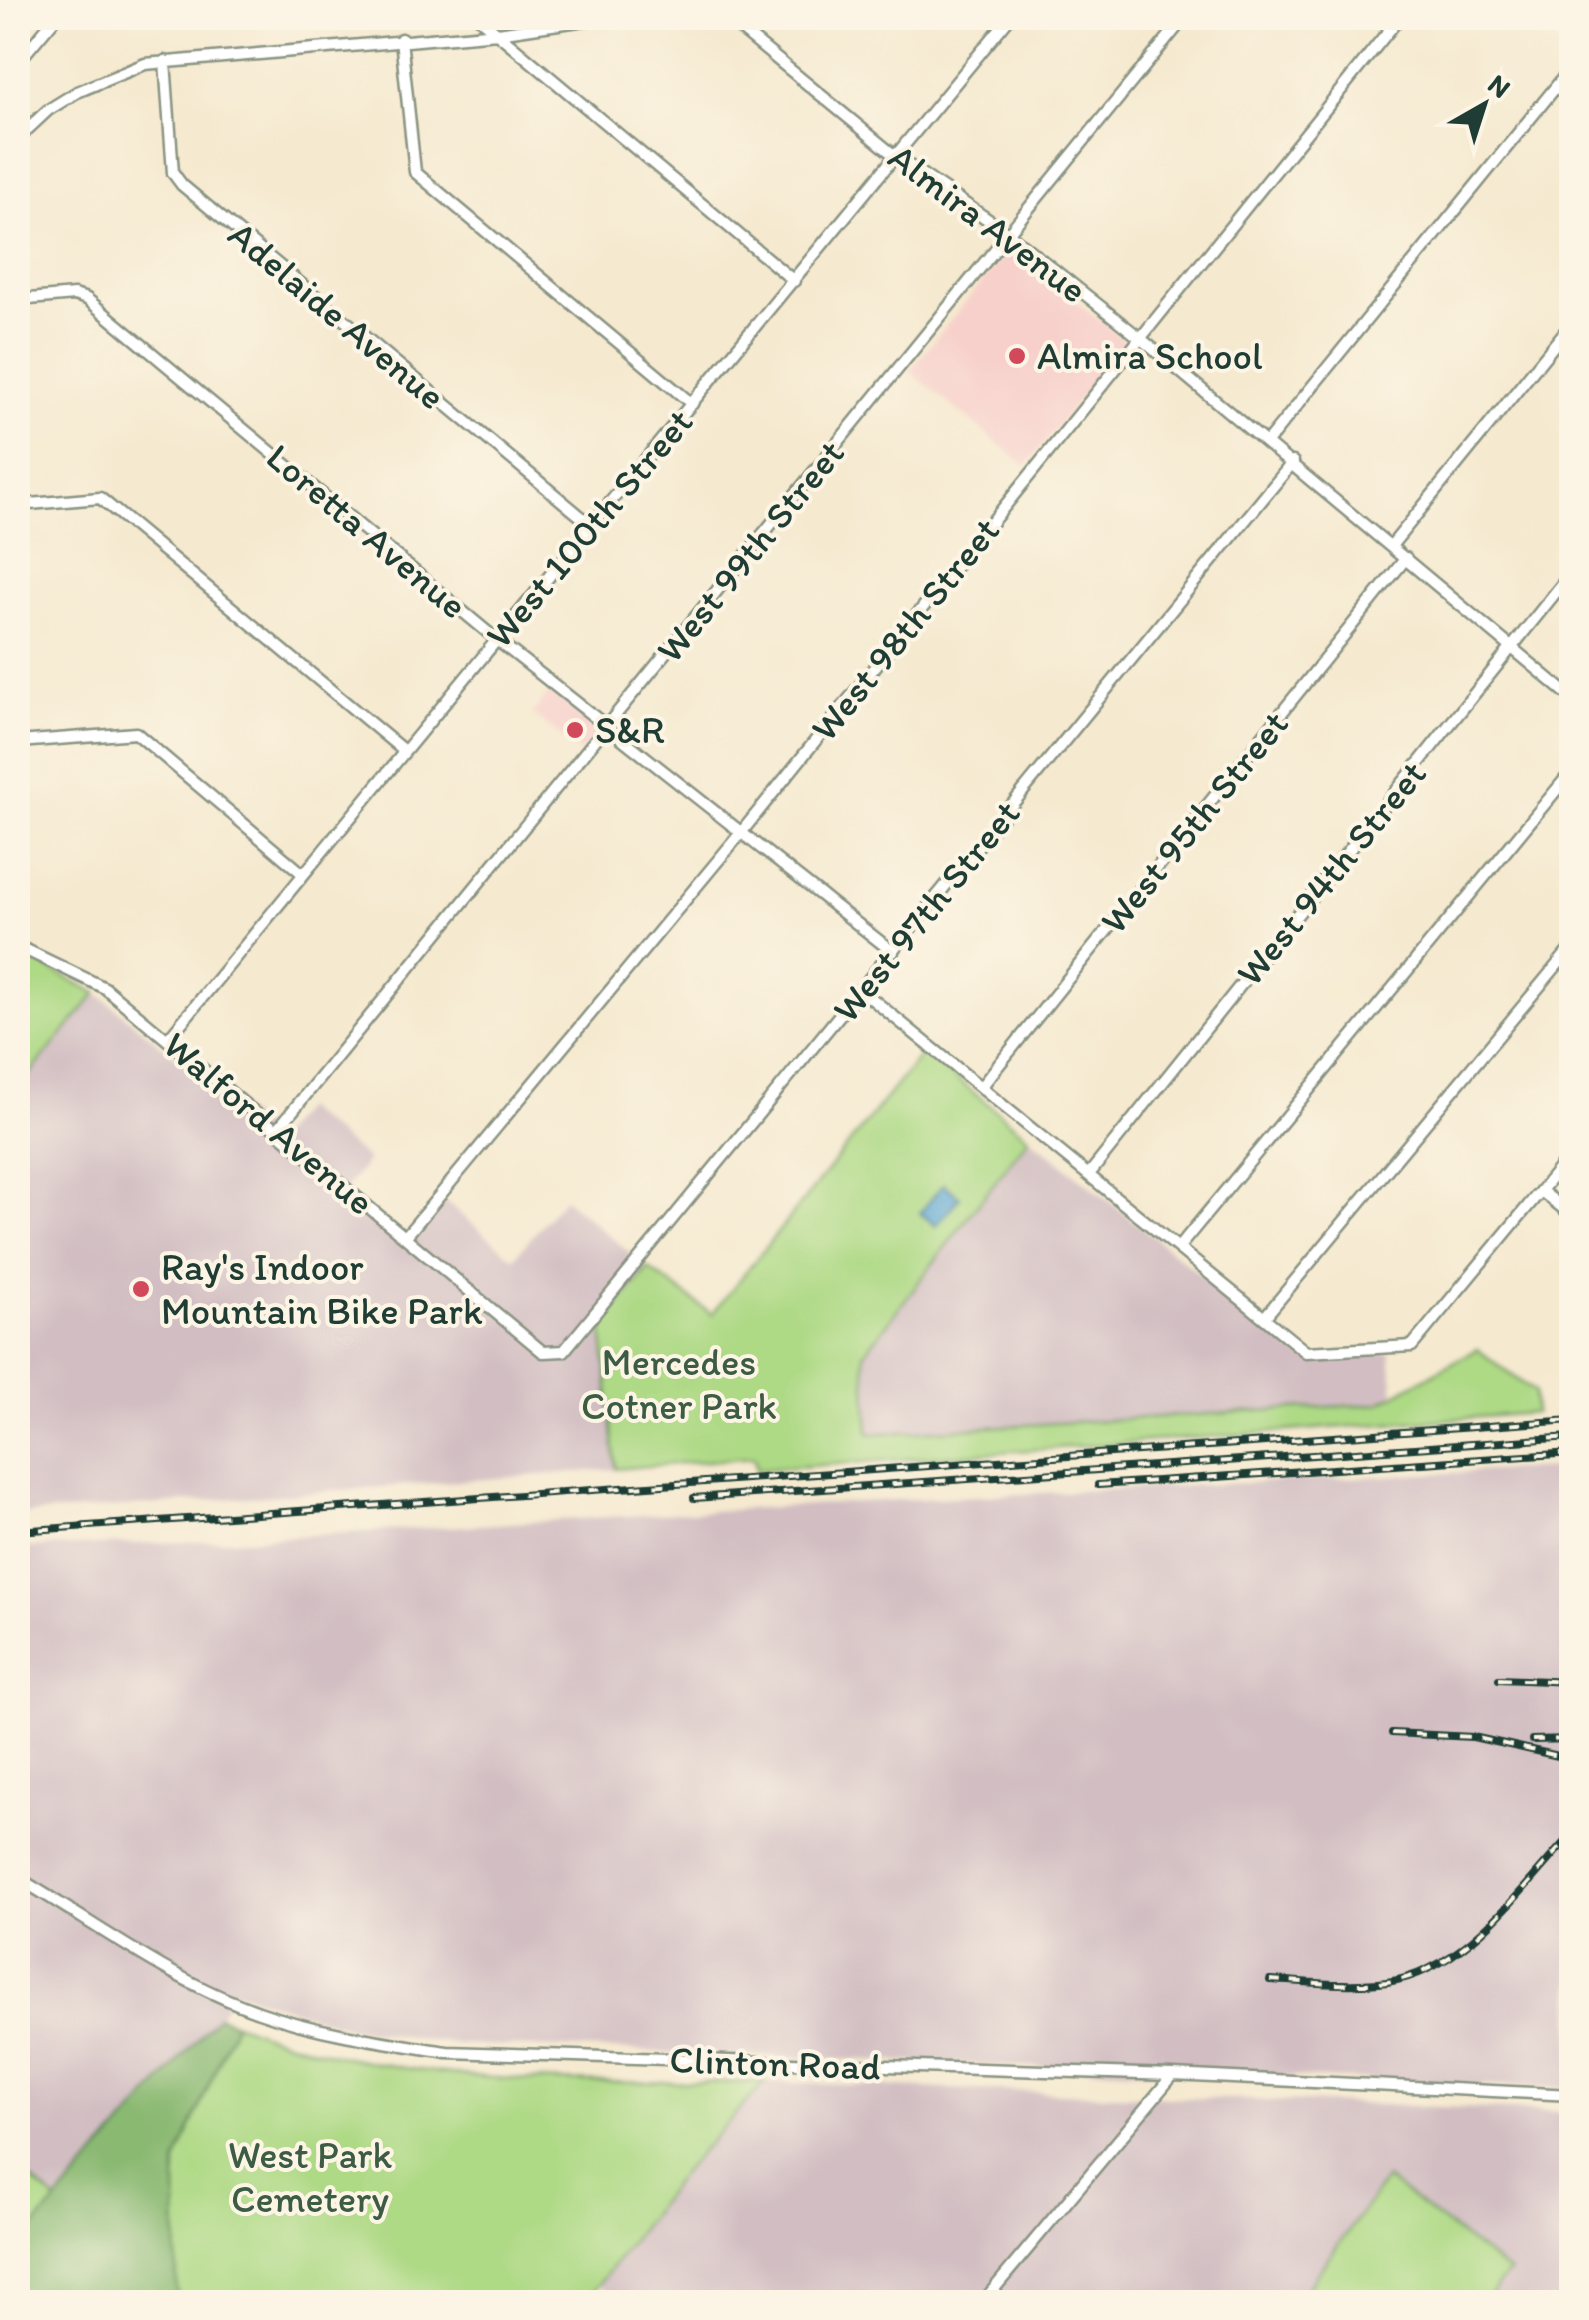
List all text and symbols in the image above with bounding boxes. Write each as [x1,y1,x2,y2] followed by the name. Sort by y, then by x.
[1434,55,1534,155] north arrow
[1482,66,1518,105] text: N
[880,133,1096,313] street label: Almira Avenue
[219,211,455,419] street label: Adelaide Avenue
[1037,333,1263,379] place label: Almira School
[1006,345,1028,367] marker: Almira School
[476,399,702,657] street label: West 100th Street
[646,430,854,672] street label: West 99th Street
[257,434,477,628] street label: Loretta Avenue
[801,508,1009,750] street label: West 98th Street
[1090,701,1298,943] street label: West 95th Street
[595,707,665,753] place label: S&R
[564,719,586,741] marker: S&R
[1226,751,1436,995] street label: West 94th Street
[822,791,1030,1031] street label: West 97th Street
[154,1022,384,1224] street label: Walford Avenue
[161,1244,483,1334] place label: Ray's Indoor Mountain Bike Park
[130,1278,152,1300] marker: Ray's Indoor Mountain Bike Park
[581,1339,777,1429] park label: Mercedes Cotner Park
[669,2036,881,2090] street label: Clinton Road
[228,2132,392,2222] park label: West Park Cemetery

